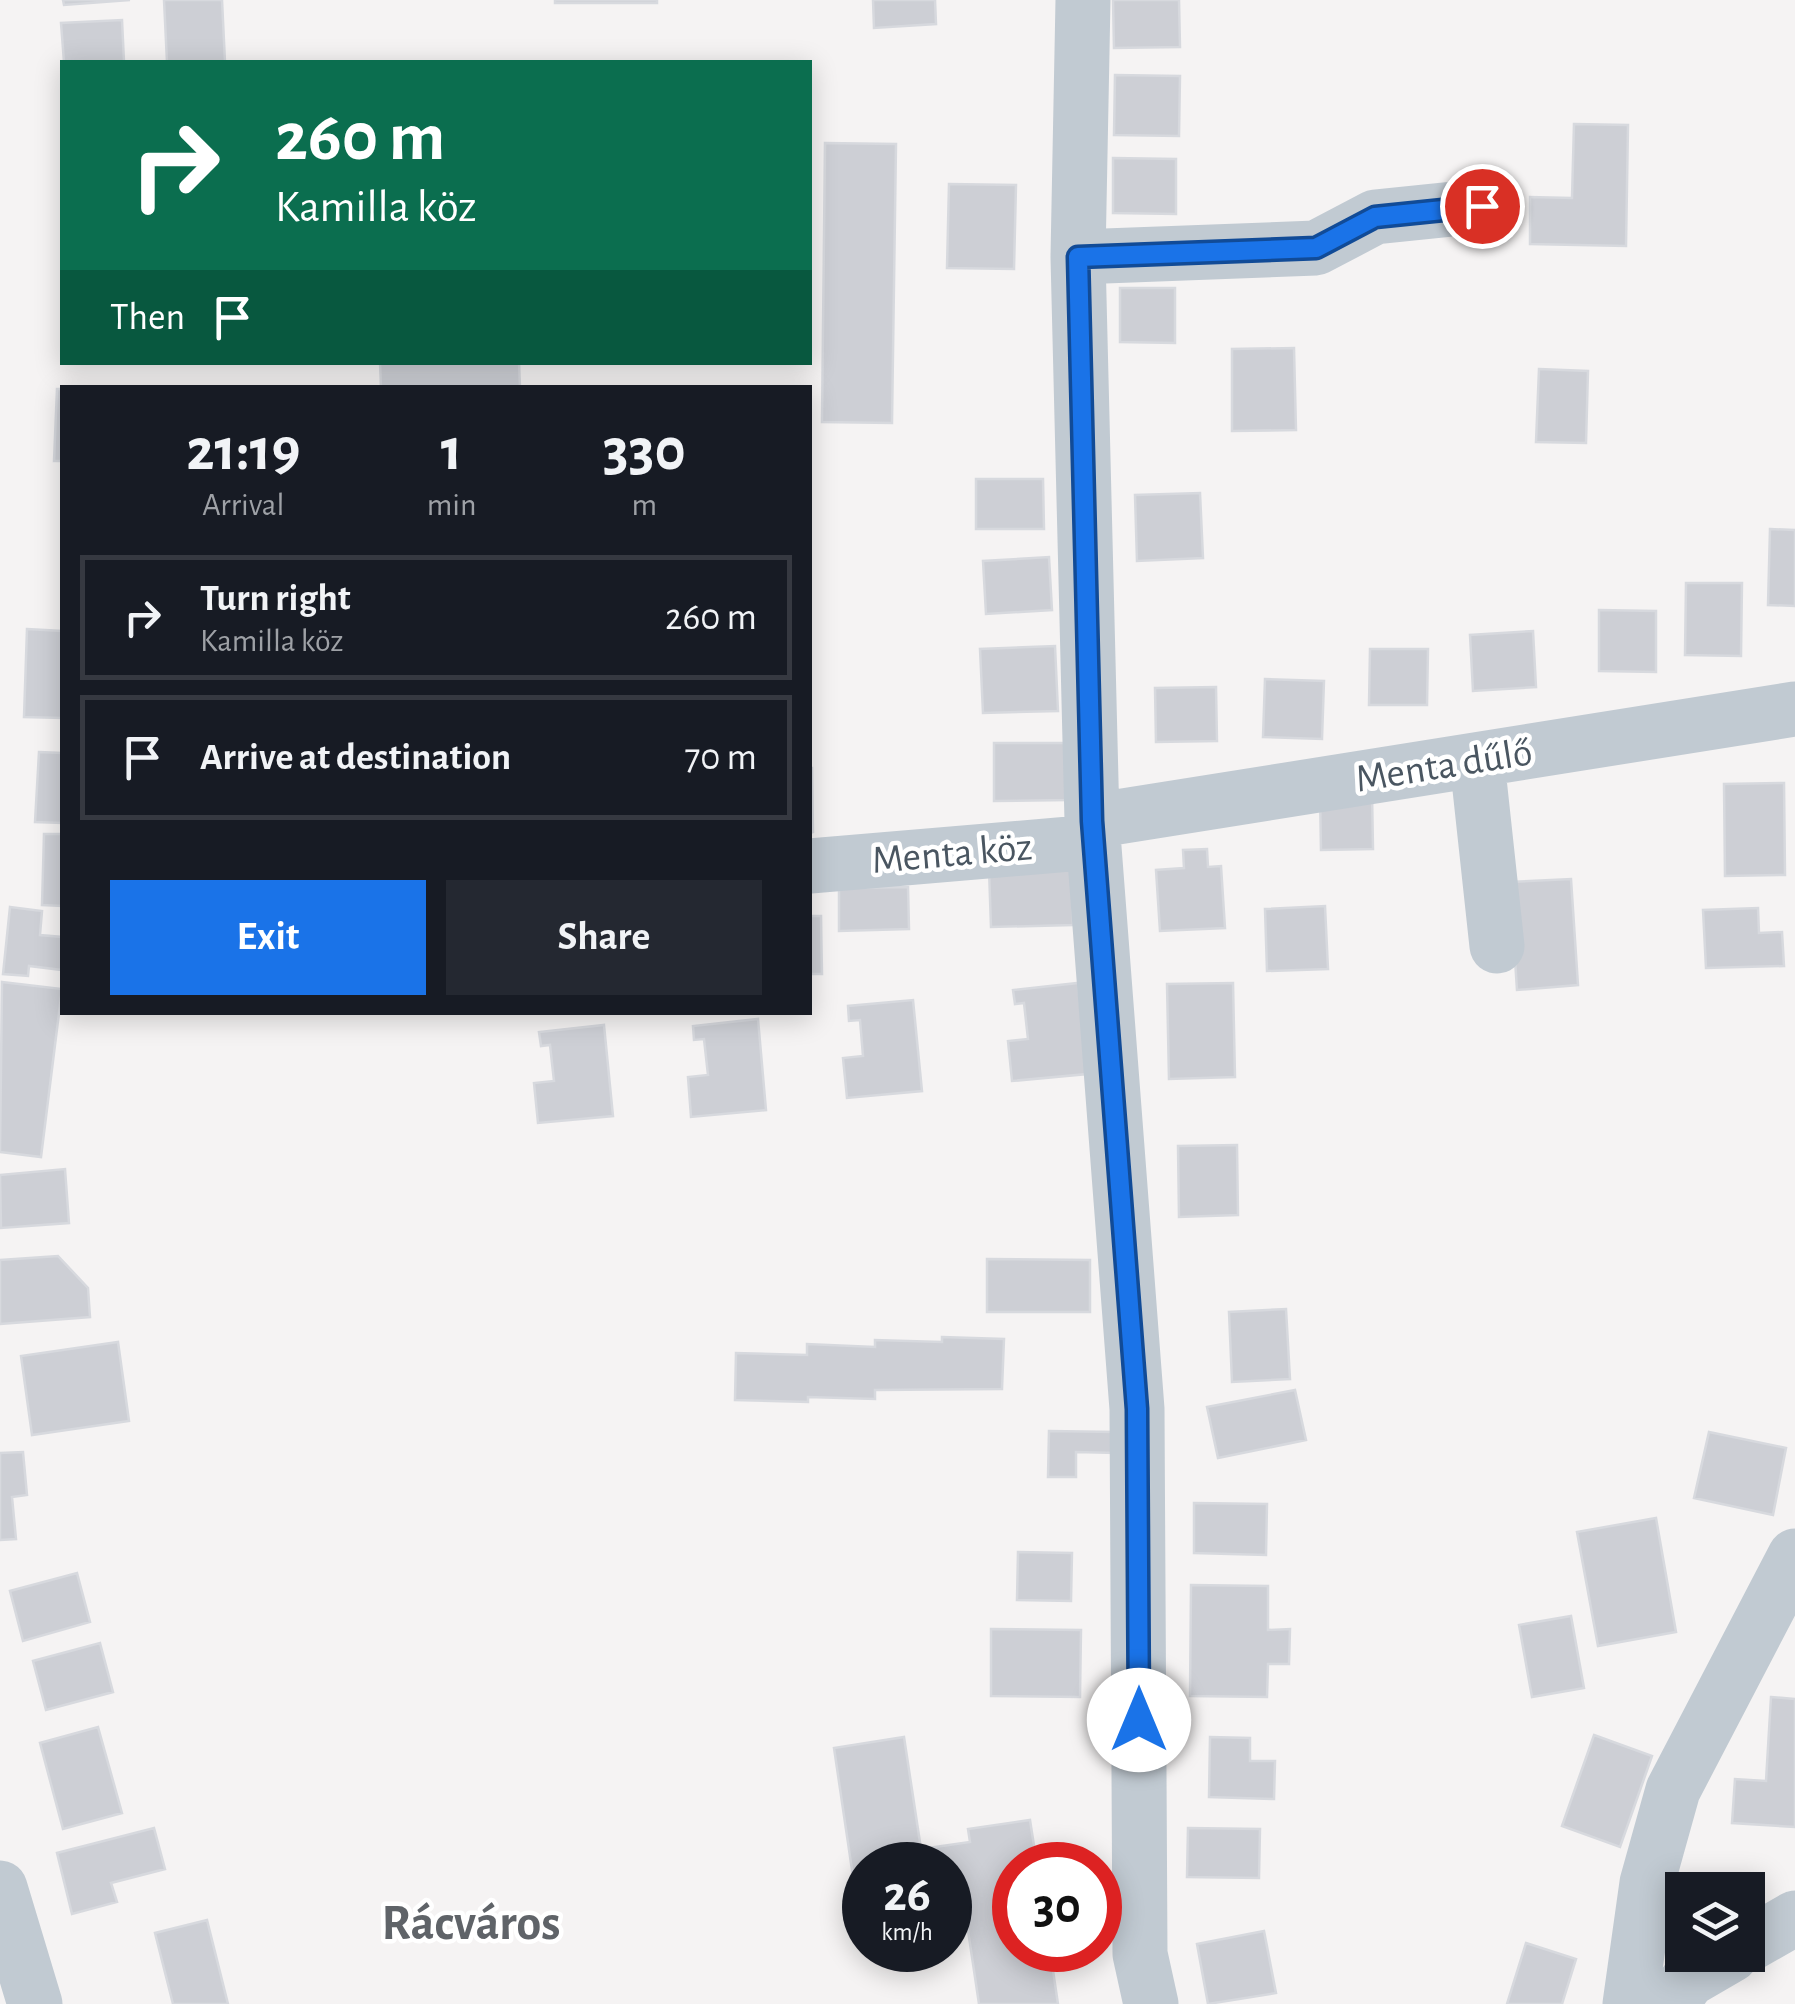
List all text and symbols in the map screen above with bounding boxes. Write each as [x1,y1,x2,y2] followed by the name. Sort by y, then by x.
[110,100,240,230] icon: right
[275,103,445,173] text: 260 m
[1440,164,1525,249] pin
[1455,179,1510,234] icon: arrive
[275,185,477,230] text: Kamilla köz
[205,290,260,345] icon: arrive
[110,299,185,337] text: Then
[186,421,300,481] text: 21:19
[441,421,462,481] text: 1
[603,421,686,481] text: 330
[202,489,284,521] text: Arrival
[427,489,477,521] text: min
[631,489,657,521] text: m
[200,580,350,618] text: Turn right
[115,590,170,645] icon: right
[665,599,757,637] text: 260 m
[200,625,343,657] text: Kamilla köz
[115,730,170,785] icon: arrive
[1353,732,1535,800] street label: Menta dűlő
[200,739,511,777] text: Arrive at destination
[684,739,757,777] text: 70 m
[870,827,1034,881] street label: Menta köz
[110,880,426,995] button: Exit
[446,880,762,995] button: Share
[1087,1668,1191,1772] position arrow
[992,1842,1122,1972] speed limit sign: 30
[883,1870,931,1920] text: 26
[1665,1872,1765,1972] map controls
[1665,1872,1765,1972] button: layers
[382,1899,560,1949] district label: Rácváros
[881,1920,933,1945] text: km/h

